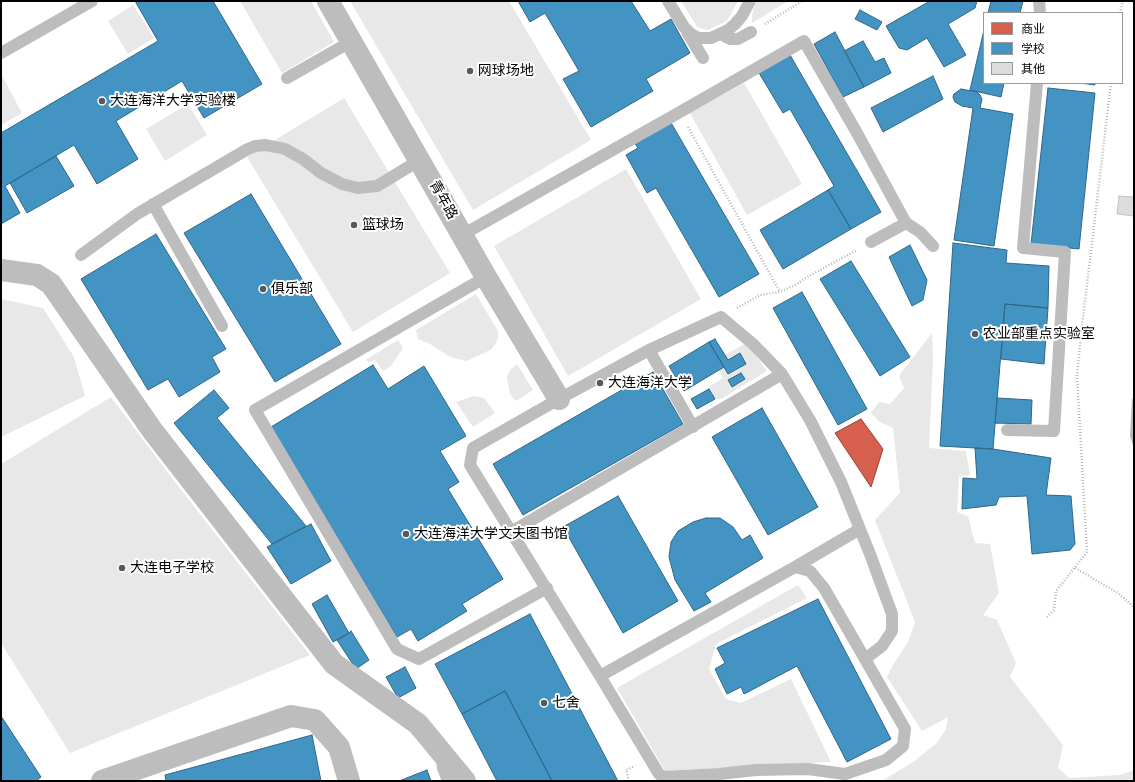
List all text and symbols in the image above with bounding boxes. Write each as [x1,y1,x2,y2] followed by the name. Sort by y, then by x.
[983,12,1123,84] legend
[1021,21,1045,37] text: 商业
[1021,41,1045,57] text: 学校
[1021,61,1045,77] text: 其他
[478,63,534,79] place label: 网球场地
[465,66,475,76] marker: 网球场地
[110,93,236,109] place label: 大连海洋大学实验楼
[97,96,107,106] marker: 大连海洋大学实验楼
[425,178,461,222] street label: 青年路
[362,217,404,233] place label: 篮球场
[349,220,359,230] marker: 篮球场
[271,281,313,297] place label: 俱乐部
[258,284,268,294] marker: 俱乐部
[983,326,1095,342] place label: 农业部重点实验室
[970,329,980,339] marker: 农业部重点实验室
[608,375,692,391] place label: 大连海洋大学
[595,378,605,388] marker: 大连海洋大学
[414,526,568,542] place label: 大连海洋大学文夫图书馆
[401,529,411,539] marker: 大连海洋大学文夫图书馆
[130,560,214,576] place label: 大连电子学校
[117,563,127,573] marker: 大连电子学校
[552,695,580,711] place label: 七舍
[539,698,549,708] marker: 七舍

